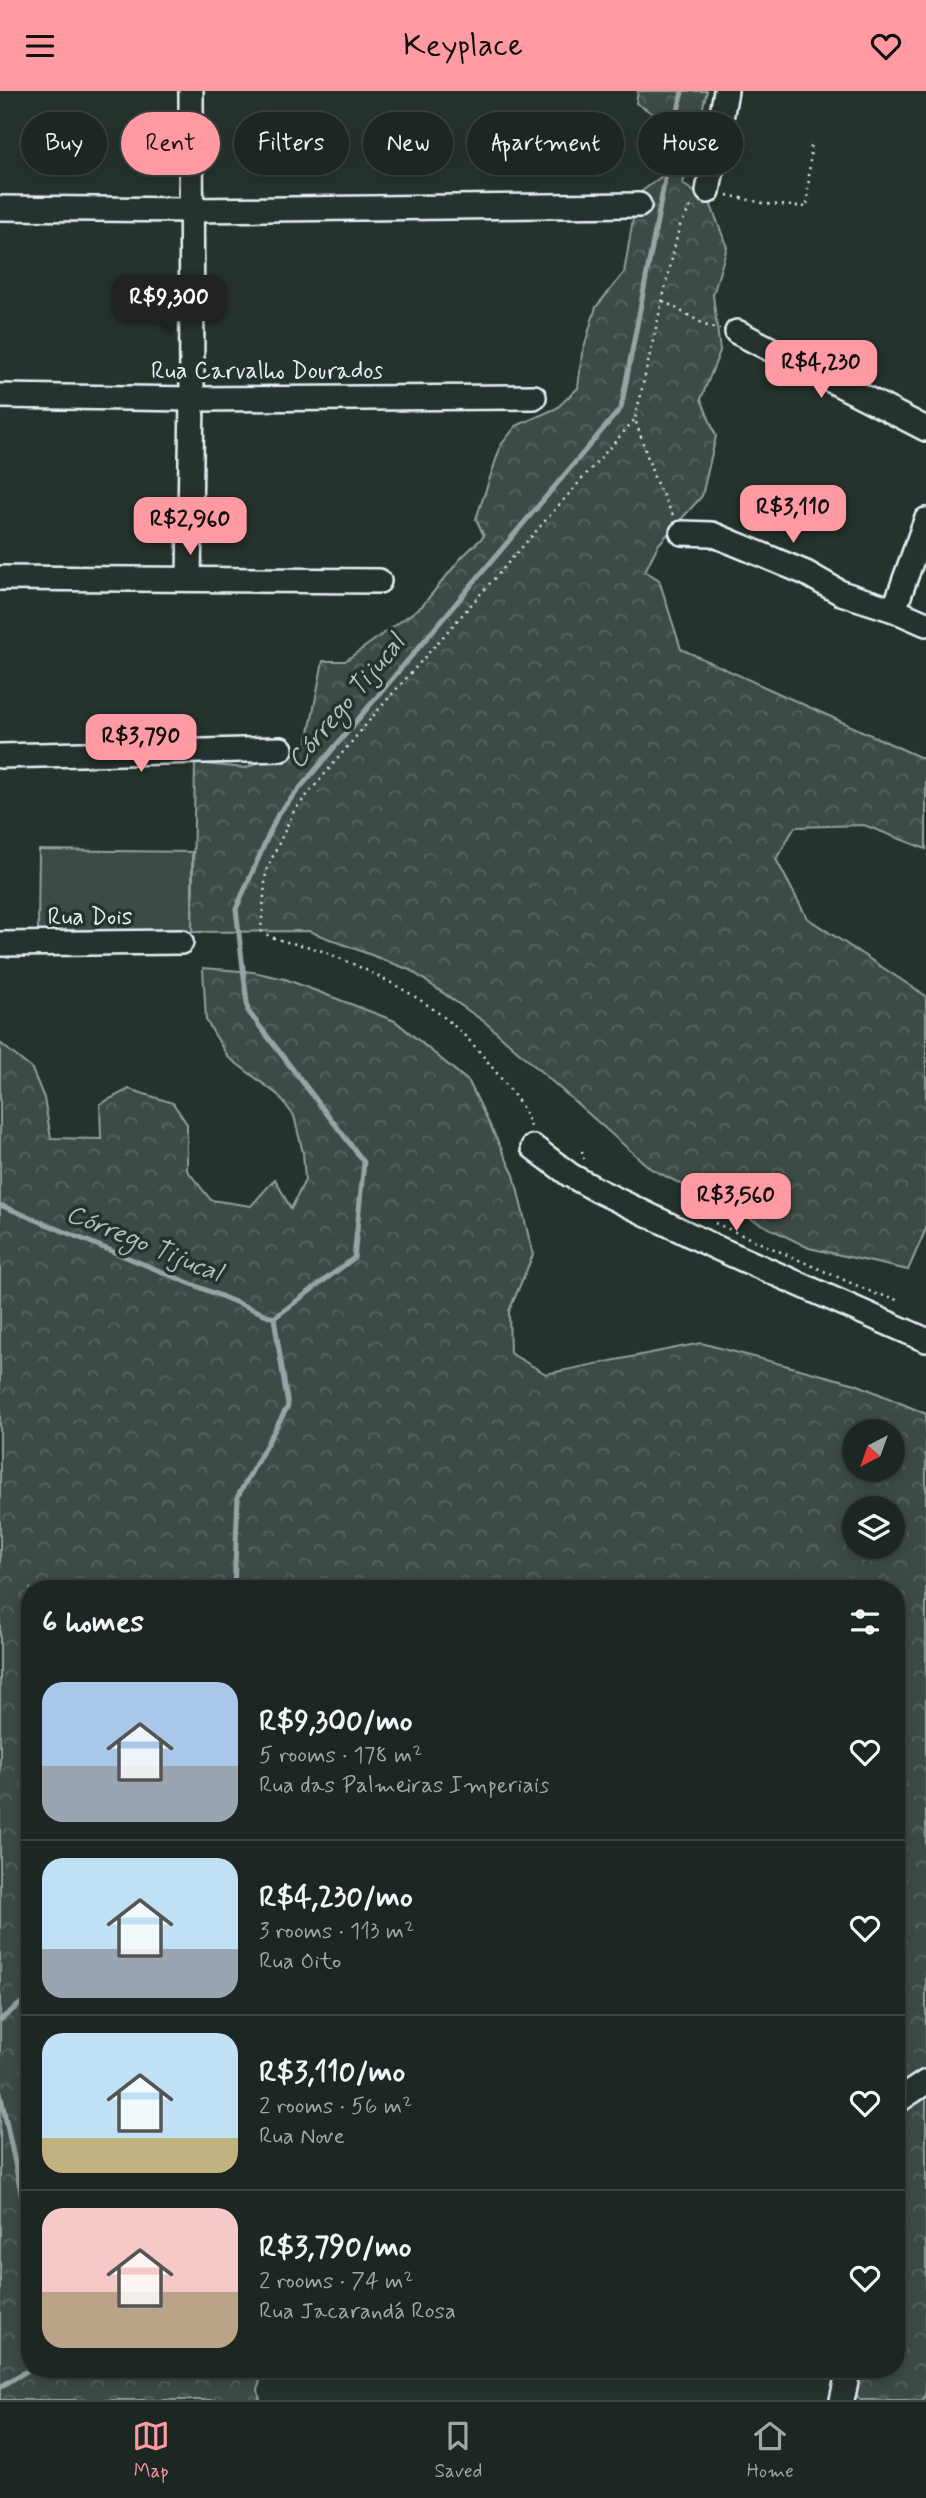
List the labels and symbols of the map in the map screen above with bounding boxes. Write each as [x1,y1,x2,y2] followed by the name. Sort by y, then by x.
[104,275,234,335] pin: R$9,300
[756,341,886,400] pin: R$4,230
[151,356,383,387] street label: Rua Carvalho Dourados
[728,485,858,545] pin: R$3,110
[125,497,255,557] pin: R$2,960
[281,626,416,778] water label: Córrego Tijucal
[76,715,206,774] pin: R$3,790
[48,902,133,933] street label: Rua Dois
[671,1173,801,1233] pin: R$3,560
[60,1197,229,1293] water label: Córrego Tijucal
[842,1419,905,1482] north arrow

